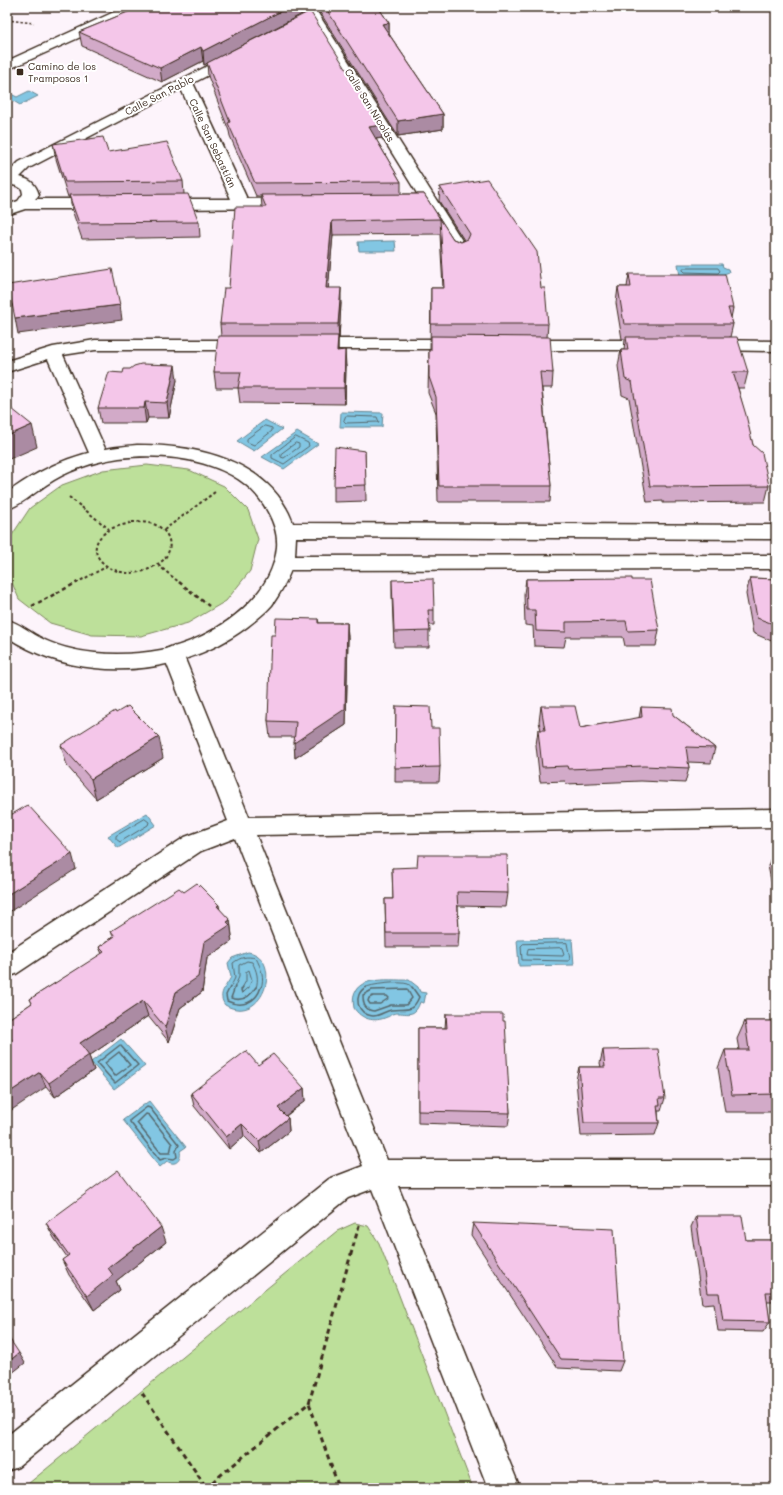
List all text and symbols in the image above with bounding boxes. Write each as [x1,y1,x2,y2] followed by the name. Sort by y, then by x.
[28,59,96,85] place label: Camino de los Tramposos 1
[342,66,398,145] street label: Calle San Nicolás
[15,67,25,77] marker: Camino de los Tramposos 1
[122,72,196,118] street label: Calle San Pablo
[186,96,240,190] street label: Calle San Sebastián

